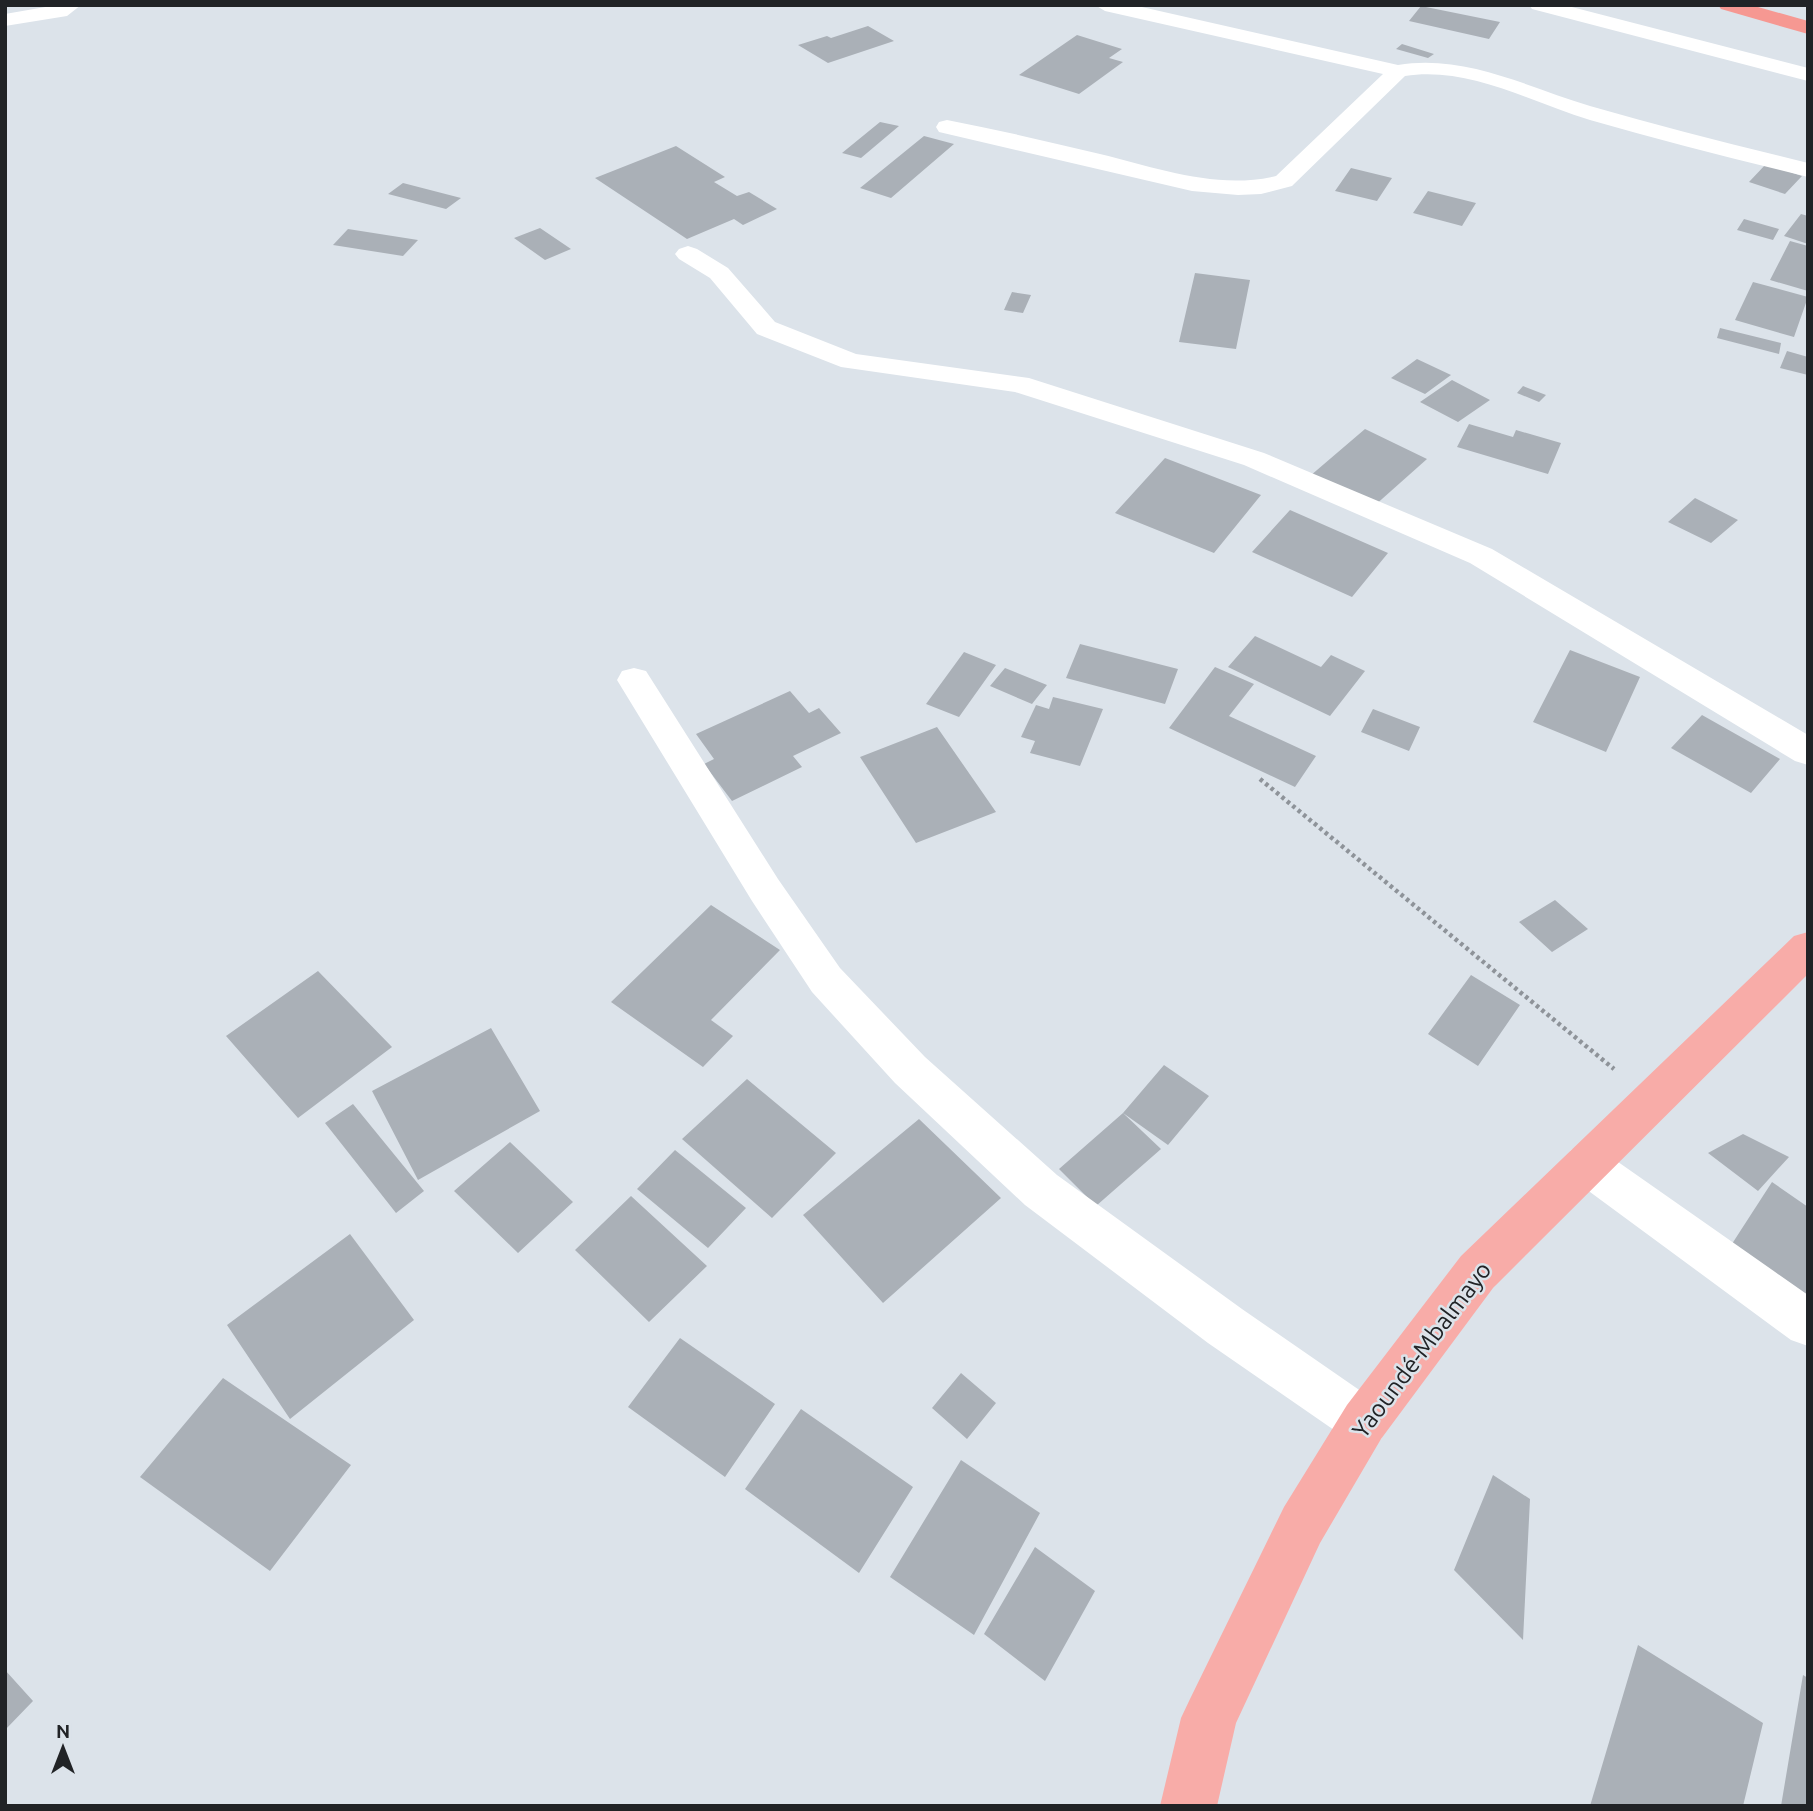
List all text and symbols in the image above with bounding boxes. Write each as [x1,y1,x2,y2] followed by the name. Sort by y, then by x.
[1347,1256,1497,1443] street label: Yaoundé-Mbalmayo
[28,1713,98,1783] north arrow
[56,1720,70,1742] text: N

